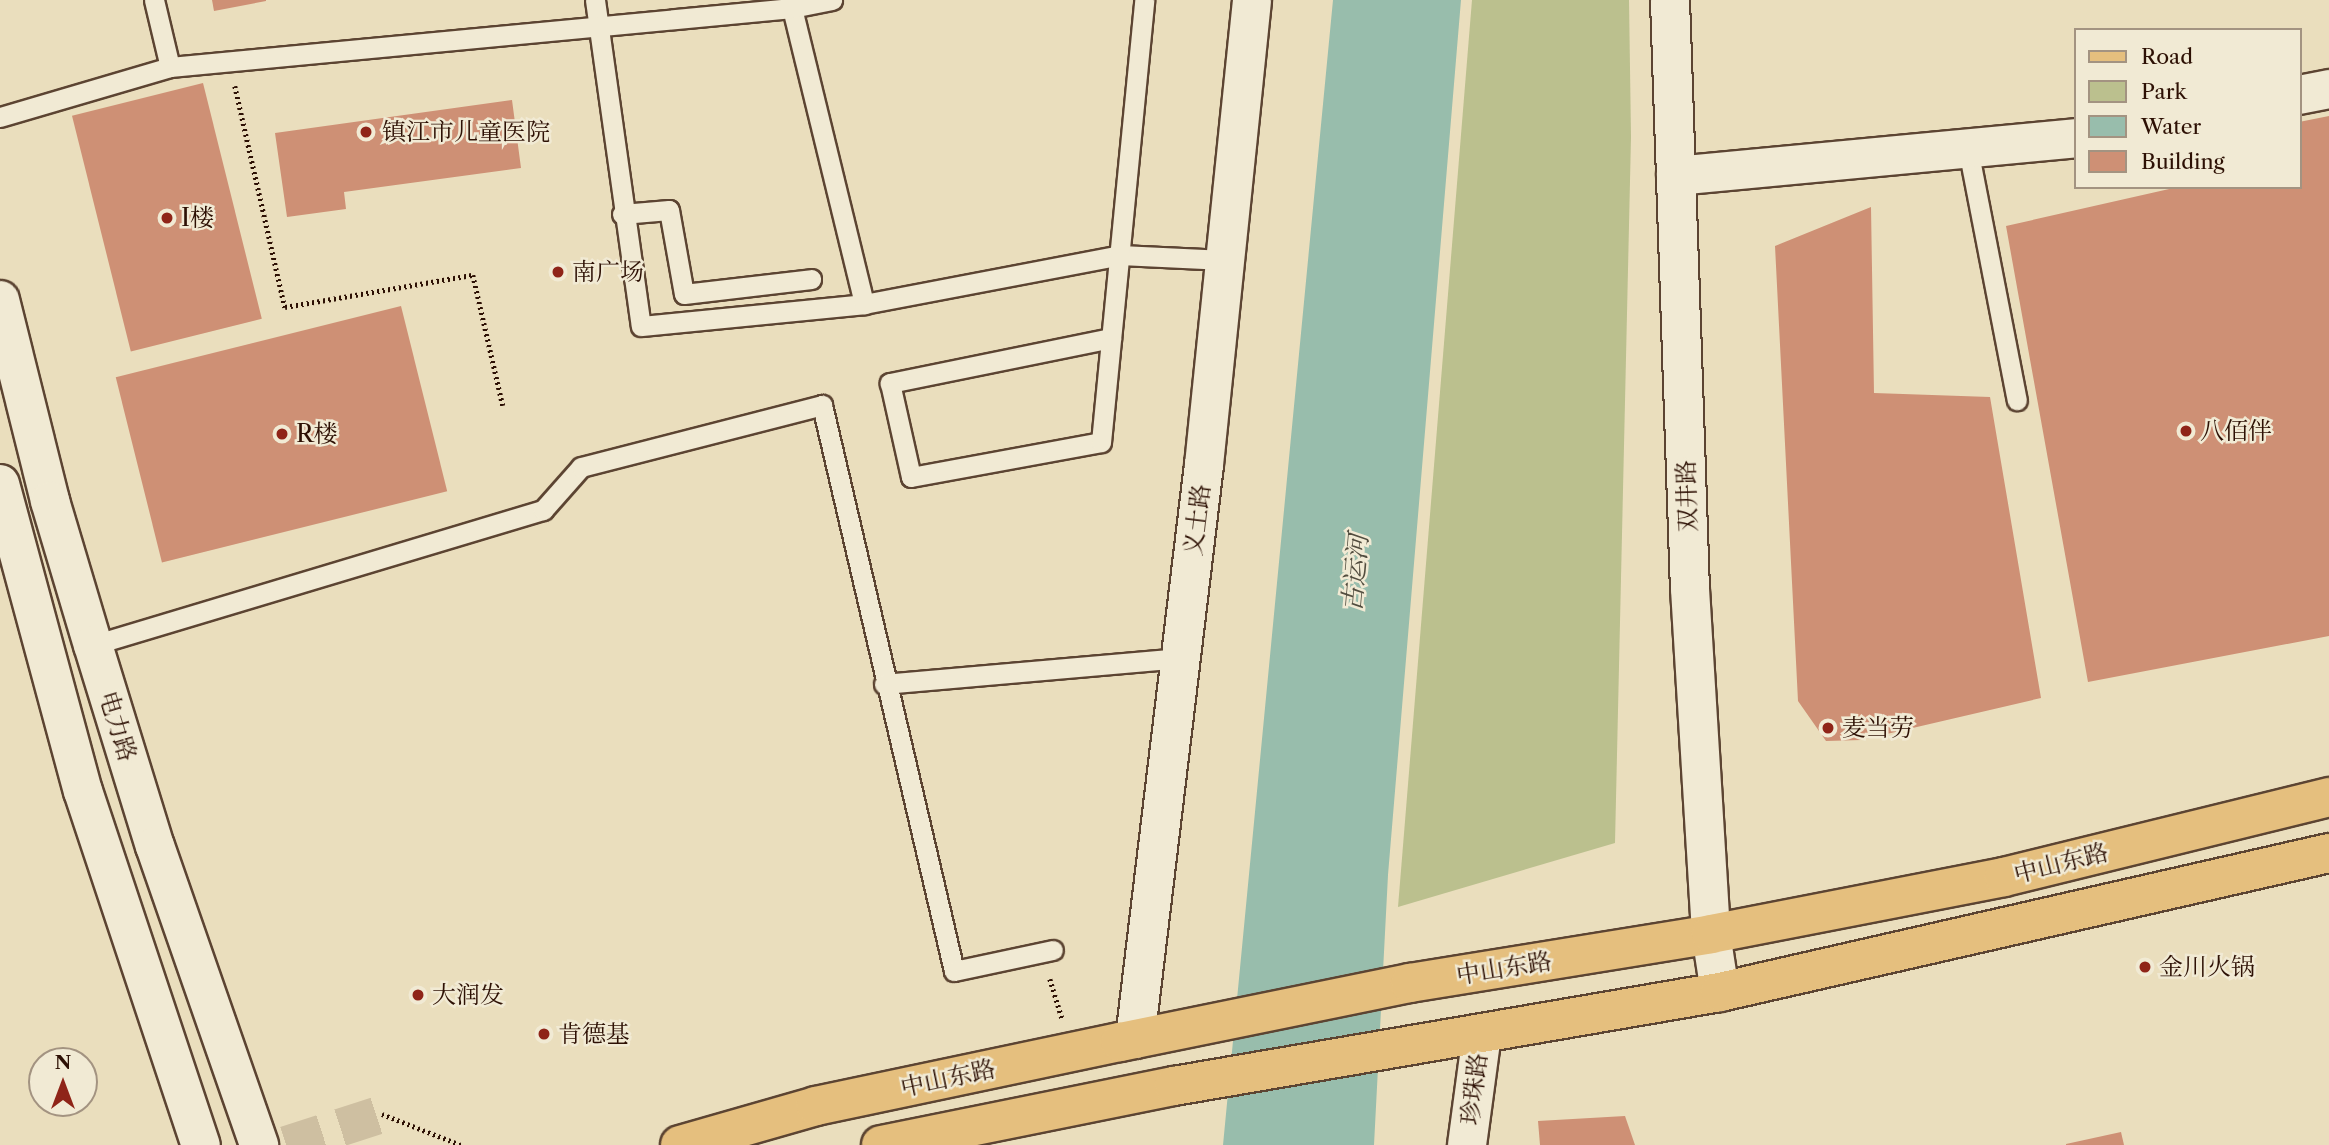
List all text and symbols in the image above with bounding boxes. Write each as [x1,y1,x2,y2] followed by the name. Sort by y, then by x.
[2074,28,2301,189] legend
[2141,44,2193,69] text: Road
[2141,79,2187,104] text: Park
[2141,114,2201,139] text: Water
[382,118,550,146] place label: 镇江市儿童医院
[356,122,376,142] marker: 镇江市儿童医院
[2141,149,2225,174] text: Building
[181,204,214,232] place label: I楼
[159,210,175,226] marker: I楼
[572,258,644,286] place label: 南广场
[550,264,566,280] marker: 南广场
[2200,417,2272,445] place label: 八佰伴
[296,420,338,448] place label: R楼
[2178,423,2194,439] marker: 八佰伴
[274,426,290,442] marker: R楼
[1671,460,1703,532] street label: 双井路
[1178,483,1216,557] street label: 义土路
[1337,533,1375,613] water label: 古运河
[94,687,142,765] street label: 电力路
[1842,714,1914,742] place label: 麦当劳
[1820,720,1836,736] marker: 麦当劳
[2011,837,2111,889] street label: 中山东路
[1454,946,1554,990] street label: 中山东路
[2159,953,2255,981] place label: 金川火锅
[2137,959,2153,975] marker: 金川火锅
[432,981,504,1009] place label: 大润发
[410,987,426,1003] marker: 大润发
[558,1020,630,1048] place label: 肯德基
[536,1026,552,1042] marker: 肯德基
[28,1047,98,1117] north arrow
[55,1051,71,1074] text: N
[1455,1052,1493,1126] street label: 珍珠路
[898,1054,998,1102] street label: 中山东路

